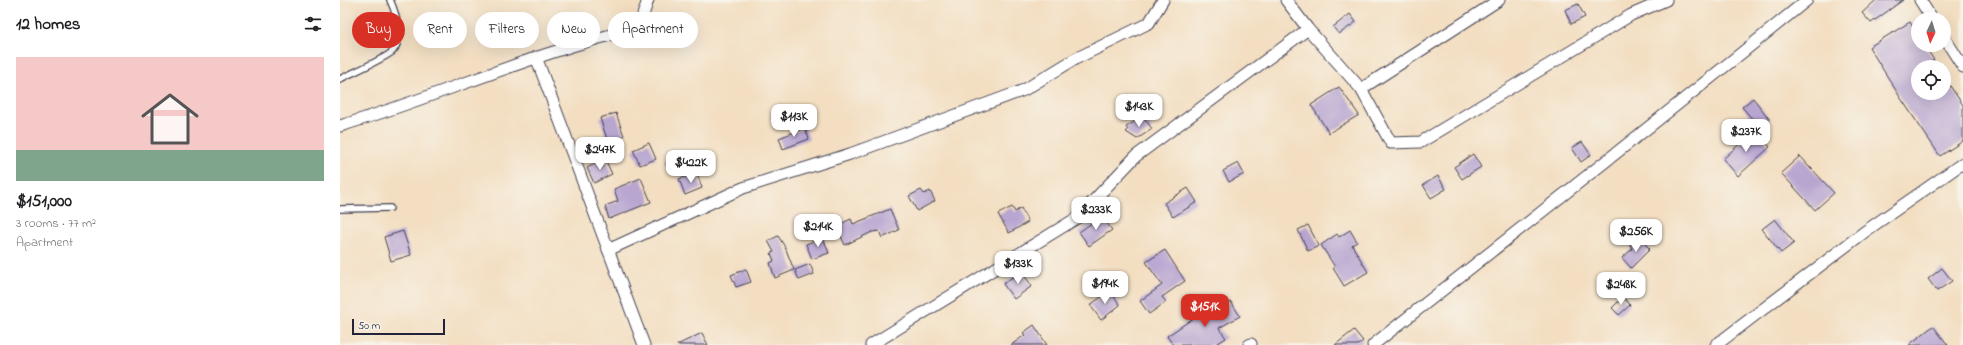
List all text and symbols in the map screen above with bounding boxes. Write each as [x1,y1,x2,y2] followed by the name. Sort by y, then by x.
[16,12,80,37] text: 12 homes
[352,12,405,48] chip: Buy
[413,12,467,48] chip: Rent
[475,12,539,48] chip: Filters
[547,12,600,48] chip: New
[608,12,698,48] chip: Apartment
[1911,12,1951,52] north arrow
[1911,12,1951,100] map controls
[302,13,324,35] icon: filters
[1911,60,1951,100] button: locate
[134,83,206,155] icon: home
[1111,94,1167,128] pin: $143K
[1124,97,1154,116] text: $143K
[766,104,822,138] pin: $113K
[780,107,808,126] text: $113K
[1718,119,1774,153] pin: $237K
[1730,122,1762,141] text: $237K
[572,137,628,171] pin: $247K
[584,140,616,159] text: $247K
[663,150,719,184] pin: $422K
[675,153,707,172] text: $422K
[16,189,72,214] text: $151,000
[1068,197,1124,231] pin: $233K
[1080,200,1112,219] text: $233K
[16,214,96,233] text: 3 rooms · 77 m²
[790,214,846,248] pin: $214K
[803,217,833,236] text: $214K
[1608,219,1664,253] pin: $256K
[1619,222,1653,241] text: $256K
[16,233,73,252] text: Apartment
[990,251,1046,285] pin: $133K
[1003,254,1033,273] text: $133K
[1077,271,1133,305] pin: $194K
[1593,272,1649,306] pin: $248K
[1091,274,1119,293] text: $194K
[1606,275,1636,294] text: $248K
[1177,294,1233,328] pin: $151K
[1190,297,1220,316] text: $151K
[352,317,445,336] scale bar
[358,318,380,334] text: 50 m

